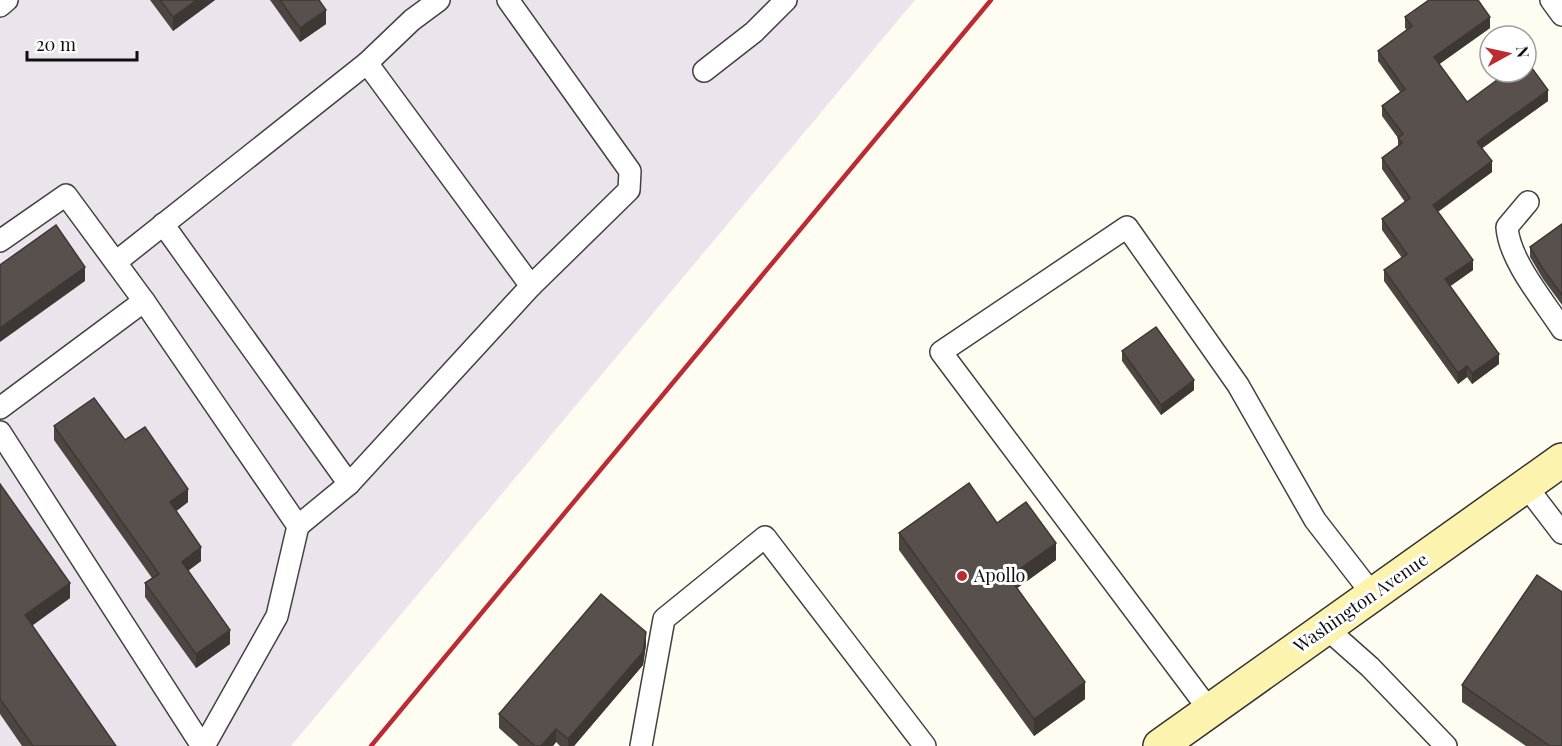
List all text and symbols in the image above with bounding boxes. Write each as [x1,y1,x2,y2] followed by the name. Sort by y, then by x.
[27,24,136,62] scale bar
[1478,24,1538,84] north arrow
[36,32,76,56] text: 20 m
[1512,45,1535,59] text: N
[1288,547,1432,658] street label: Washington Avenue
[973,563,1026,587] place label: Apollo
[955,569,969,583] marker: Apollo

